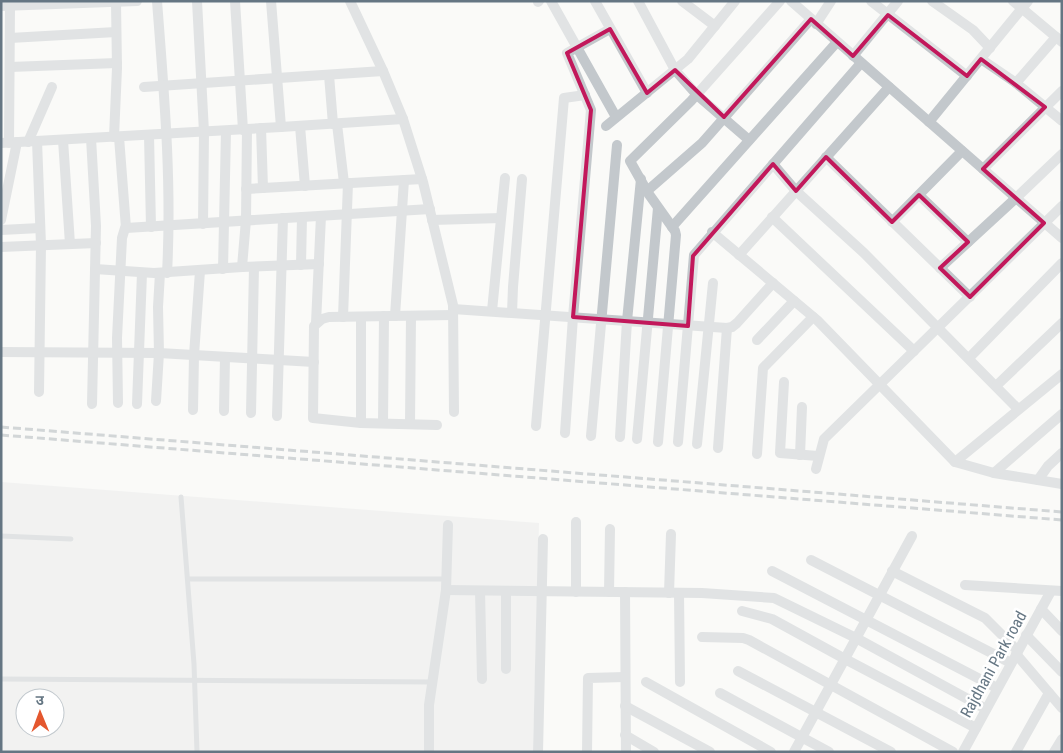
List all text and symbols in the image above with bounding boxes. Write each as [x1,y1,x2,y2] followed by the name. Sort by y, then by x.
[956,608,1031,721] street label: Rajdhani Park road
[15,688,65,738] north arrow
[36,692,45,708] text: उ

